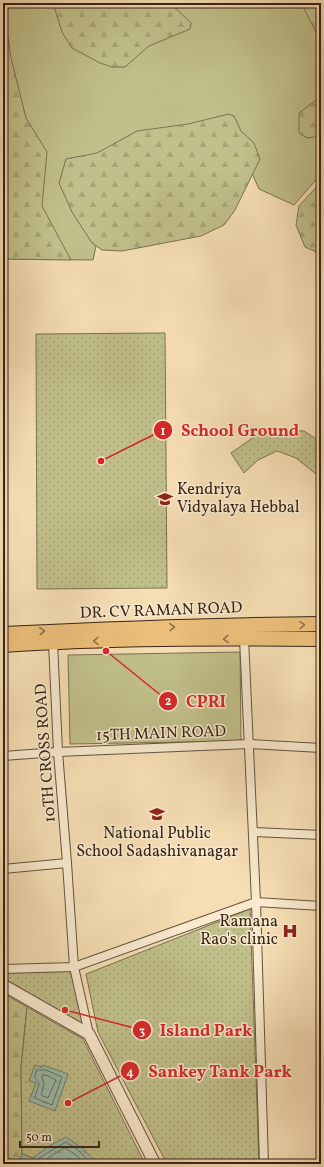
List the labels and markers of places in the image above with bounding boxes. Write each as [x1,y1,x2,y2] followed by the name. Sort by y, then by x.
[153,416,307,445] callout: School Ground
[177,479,300,519] place label: Kendriya Vidyalaya Hebbal
[156,490,174,508] school or university icon: Kendriya Vidyalaya Hebbal
[158,686,234,715] callout: CPRI
[148,805,166,823] school or university icon: National Public School Sadashivanagar
[76,823,238,863] place label: National Public School Sadashivanagar
[200,911,278,951] place label: Ramana Rao's clinic
[281,922,299,940] hospital icon: Ramana Rao's clinic
[132,1016,261,1045] callout: Island Park
[120,1057,300,1086] callout: Sankey Tank Park

